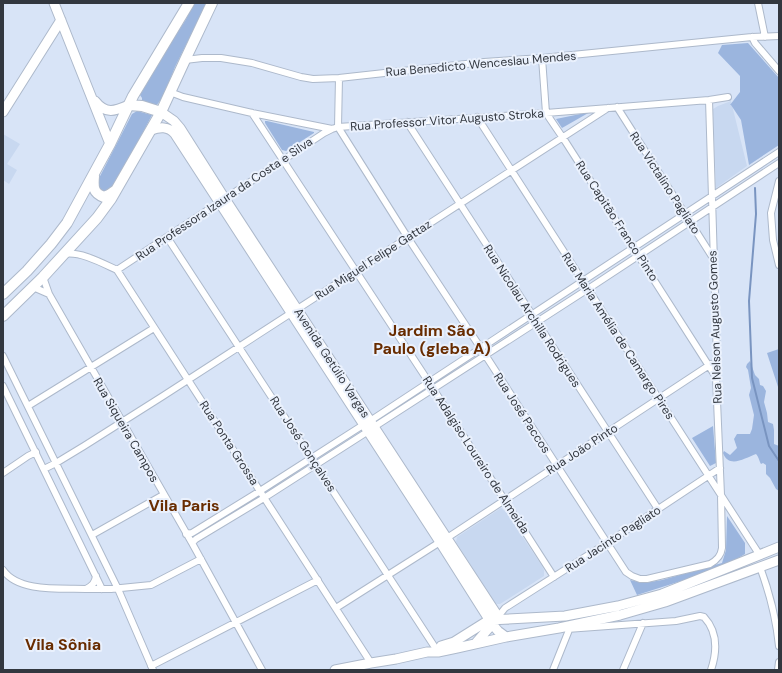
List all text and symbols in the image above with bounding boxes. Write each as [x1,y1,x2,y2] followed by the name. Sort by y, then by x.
[385,48,577,80] street label: Rua Benedicto Wenceslau Mendes
[350,105,544,135] street label: Rua Professor Vitor Augusto Stroka
[626,129,704,237] street label: Rua Victalino Pagliato
[132,134,316,264] street label: Rua Professora Izaura da Costa e Silva
[572,158,662,284] street label: Rua Capitão Franco Pinto
[312,216,434,304] street label: Rua Miguel Felipe Gattaz
[480,242,584,390] street label: Rua Nicolau Archilla Rodrigues
[558,249,678,423] street label: Rua Maria Amélia de Camargo Pires
[704,250,726,404] street label: Rua Nelson Augusto Gomes
[290,305,374,421] street label: Avenida Getúlio Vargas
[373,320,491,359] district label: Jardim São Paulo (gleba A)
[490,370,554,456] street label: Rua José Paccos
[419,373,533,537] street label: Rua Adalgiso Loureiro de Almeida
[89,375,163,485] street label: Rua Siqueira Campos
[266,393,340,495] street label: Rua José Gonçalves
[196,398,262,488] street label: Rua Ponta Grossa
[543,420,621,478] street label: Rua João Pinto
[148,495,220,516] district label: Vila Paris
[562,502,664,576] street label: Rua Jacinto Pagliato
[25,634,101,655] district label: Vila Sônia

